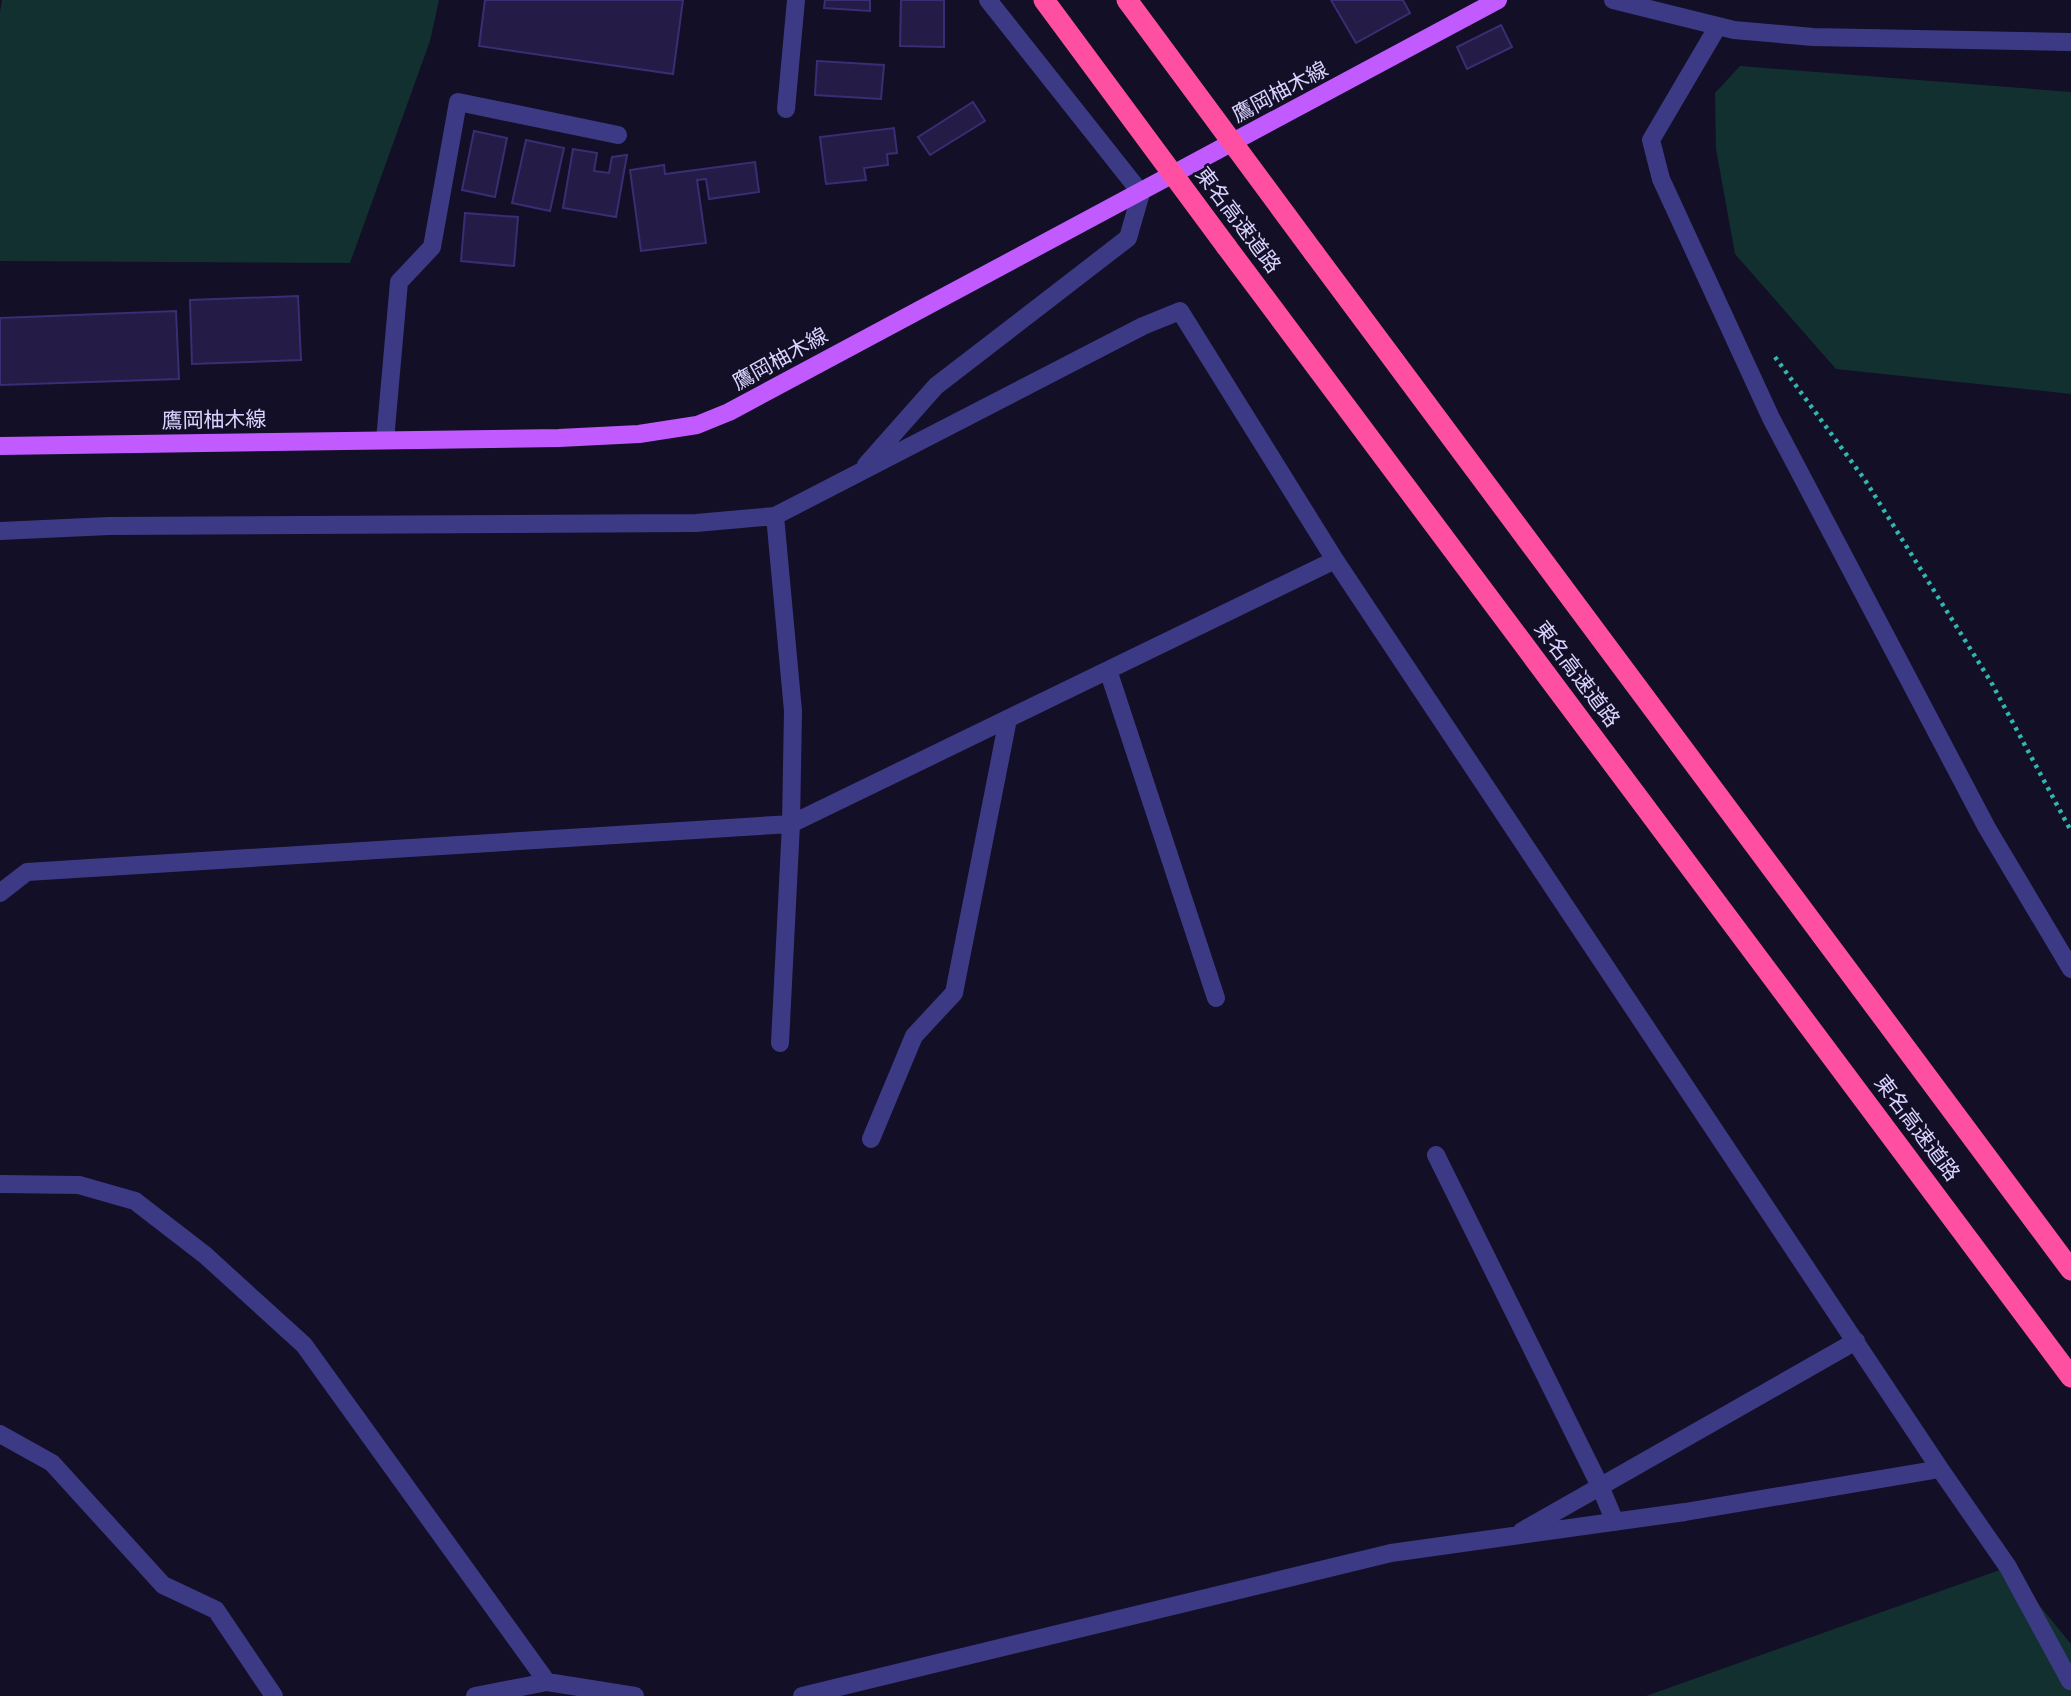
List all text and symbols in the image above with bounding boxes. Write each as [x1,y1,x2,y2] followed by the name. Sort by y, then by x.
[1228,56,1332,128] street label: 鷹岡柚木線
[1190,162,1286,278] street label: 東名高速道路
[728,322,832,396] street label: 鷹岡柚木線
[161,406,267,434] street label: 鷹岡柚木線
[1529,616,1625,732] street label: 東名高速道路
[1869,1070,1965,1186] street label: 東名高速道路

